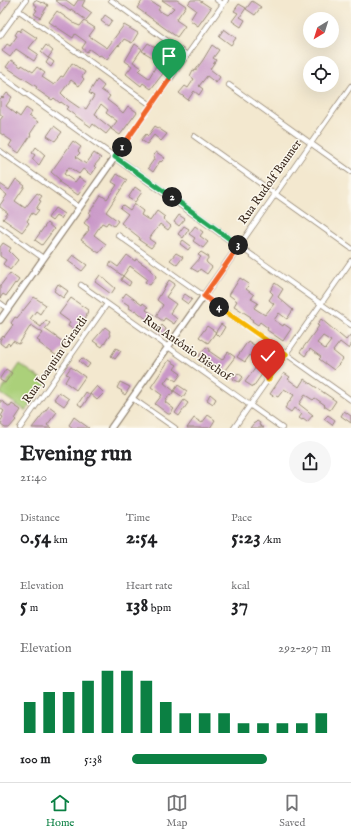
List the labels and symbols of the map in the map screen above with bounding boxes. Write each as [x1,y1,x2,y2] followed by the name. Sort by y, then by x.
[303,12,339,48] north arrow
[152,39,186,80] pin
[235,136,305,227] street label: Rua Rudolf Baumer
[112,137,132,157] pin: 1
[162,187,182,207] pin: 2
[228,235,248,255] pin: 3
[209,297,229,317] pin: 4
[140,312,236,386] street label: Rua Antônio Bischof
[19,314,91,407] street label: Rua Joaquim Girardi
[251,339,285,380] pin

